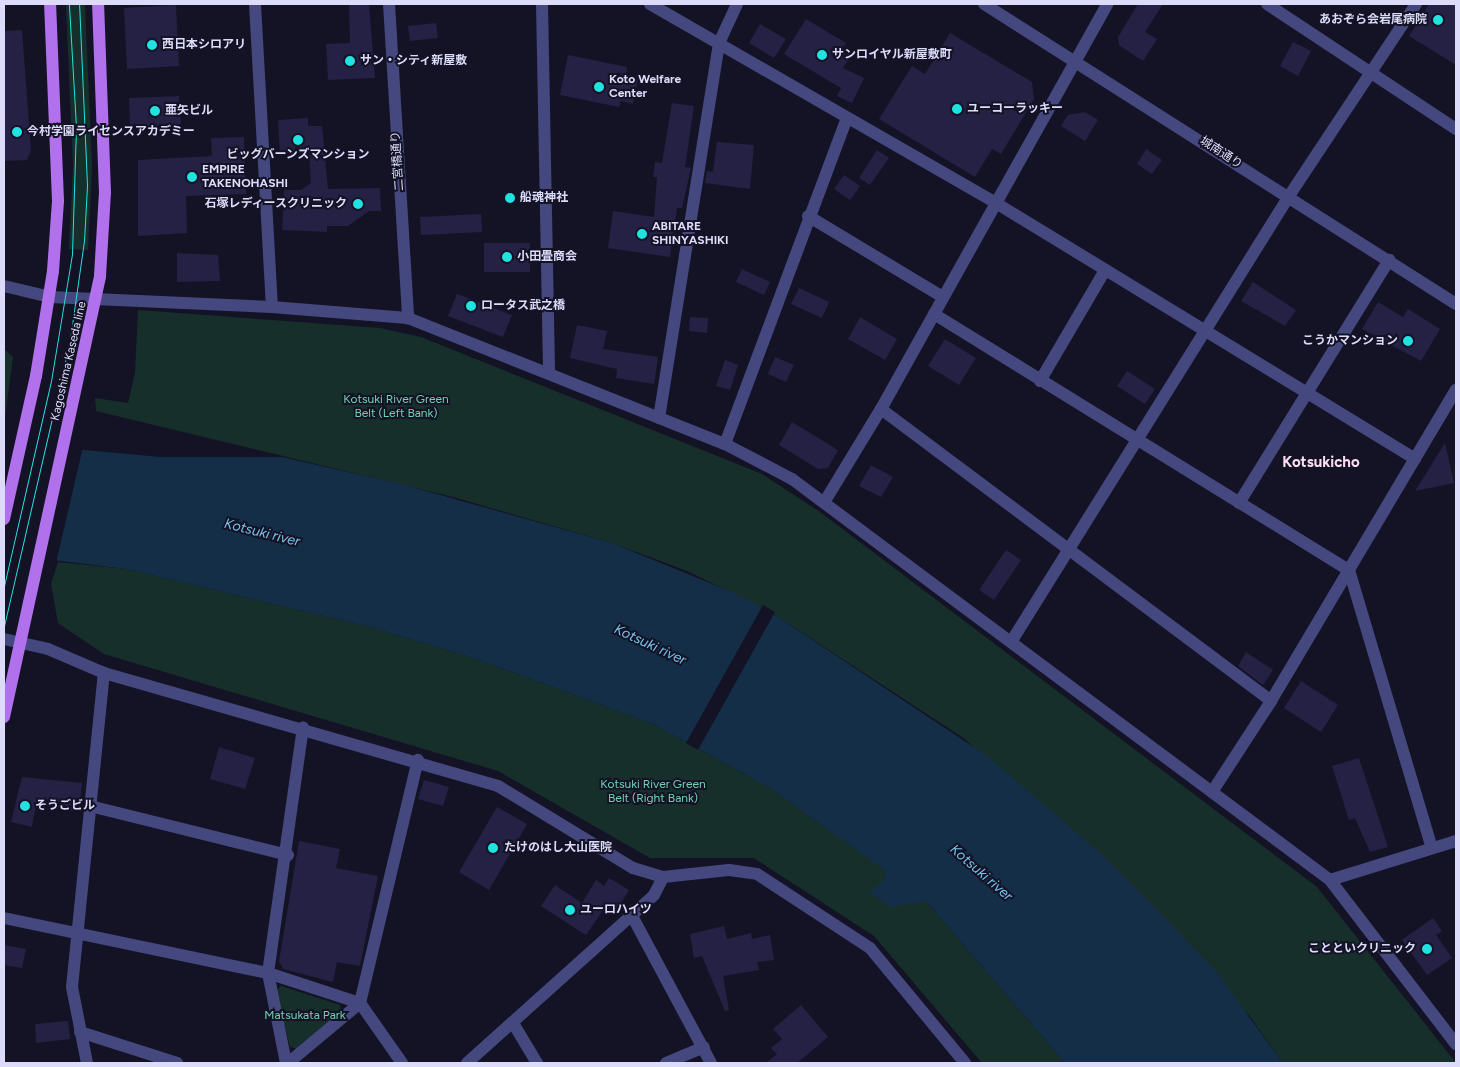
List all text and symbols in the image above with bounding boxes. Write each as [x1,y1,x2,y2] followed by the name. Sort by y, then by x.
[1319,13,1427,27] place label: あおぞら会岩尾病院
[1431,13,1445,27] marker: あおぞら会岩尾病院
[162,38,246,52] place label: 西日本シロアリ
[146,39,158,51] marker: 西日本シロアリ
[832,48,952,62] place label: サンロイヤル新屋敷町
[816,49,828,61] marker: サンロイヤル新屋敷町
[360,54,468,68] place label: サン・シティ新屋敷
[344,55,356,67] marker: サン・シティ新屋敷
[609,73,681,101] place label: Koto Welfare Center
[593,81,605,93] marker: Koto Welfare Center
[967,102,1063,116] place label: ユーコーラッキー
[951,103,963,115] marker: ユーコーラッキー
[165,104,213,118] place label: 亜矢ビル
[149,105,161,117] marker: 亜矢ビル
[27,125,195,139] place label: 今村学園ライセンスアカデミー
[11,126,23,138] marker: 今村学園ライセンスアカデミー
[389,131,407,191] street label: 二宮橋通り
[292,134,304,146] marker: ビッグバーンズマンション
[1197,134,1245,172] street label: 城南通り
[226,148,370,162] place label: ビッグバーンズマンション
[202,163,288,191] place label: EMPIRE TAKENOHASHI
[186,171,198,183] marker: EMPIRE TAKENOHASHI
[520,191,568,205] place label: 船魂神社
[504,192,516,204] marker: 船魂神社
[203,197,347,211] place label: 石塚レディースクリニック
[351,197,365,211] marker: 石塚レディースクリニック
[652,220,729,248] place label: ABITARE SHINYASHIKI
[636,228,648,240] marker: ABITARE SHINYASHIKI
[517,250,577,264] place label: 小田畳商会
[501,251,513,263] marker: 小田畳商会
[481,299,565,313] place label: ロータス武之橋
[48,300,90,422] street label: Kagoshima Kaseda line
[465,300,477,312] marker: ロータス武之橋
[1302,334,1398,348] place label: こうかマンション
[1402,335,1414,347] marker: こうかマンション
[343,393,449,421] park label: Kotsuki River Green Belt (Left Bank)
[1282,454,1360,472] district label: Kotsukicho
[222,515,302,551] water label: Kotsuki river
[611,621,689,669] water label: Kotsuki river
[600,778,706,806] park label: Kotsuki River Green Belt (Right Bank)
[35,799,95,813] place label: そうごビル
[19,800,31,812] marker: そうごビル
[486,841,500,855] marker: たけのはし大山医院
[504,841,612,855] place label: たけのはし大山医院
[946,841,1016,905] water label: Kotsuki river
[580,903,652,917] place label: ユーロハイツ
[564,904,576,916] marker: ユーロハイツ
[1308,942,1416,956] place label: ことといクリニック
[1420,942,1434,956] marker: ことといクリニック
[264,1009,346,1023] park label: Matsukata Park

